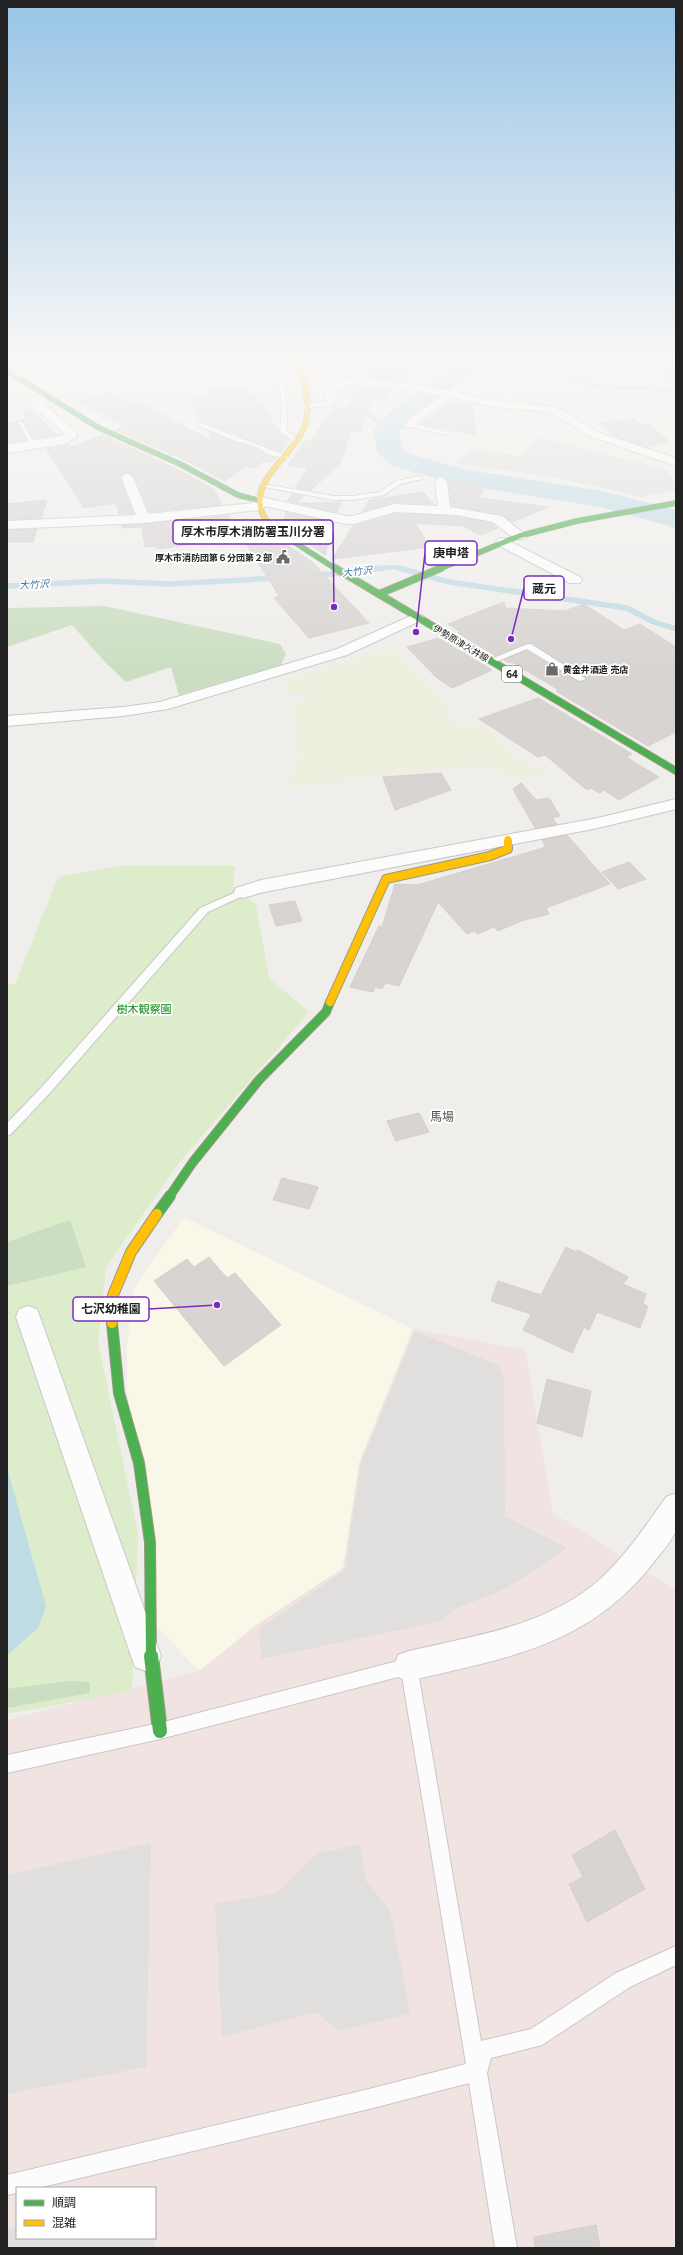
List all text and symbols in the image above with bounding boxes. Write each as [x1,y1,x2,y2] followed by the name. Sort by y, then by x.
[173,520,333,544] callout: 厚木市厚木消防署玉川分署
[181,523,325,540] text: 厚木市厚木消防署玉川分署
[425,541,477,565] callout: 庚申塔
[433,544,469,561] text: 庚申塔
[275,549,291,565] public building icon: 厚木市消防団第６分団第２部
[155,551,272,564] place label: 厚木市消防団第６分団第２部
[341,562,375,580] water label: 大竹沢
[19,576,51,592] water label: 大竹沢
[524,576,564,600] callout: 蔵元
[532,580,556,597] text: 蔵元
[430,621,492,665] street label: 伊勢原津久井線
[544,661,560,677] shop icon: 黄金井酒造 売店
[563,663,628,676] place label: 黄金井酒造 売店
[502,666,522,682] road number: 64
[117,1001,172,1016] park label: 樹木観察園
[430,1108,454,1125] district label: 馬場
[73,1297,149,1321] callout: 七沢幼稚園
[81,1300,141,1317] text: 七沢幼稚園
[16,2187,156,2239] legend
[52,2194,76,2211] text: 順調
[52,2214,76,2231] text: 混雑

